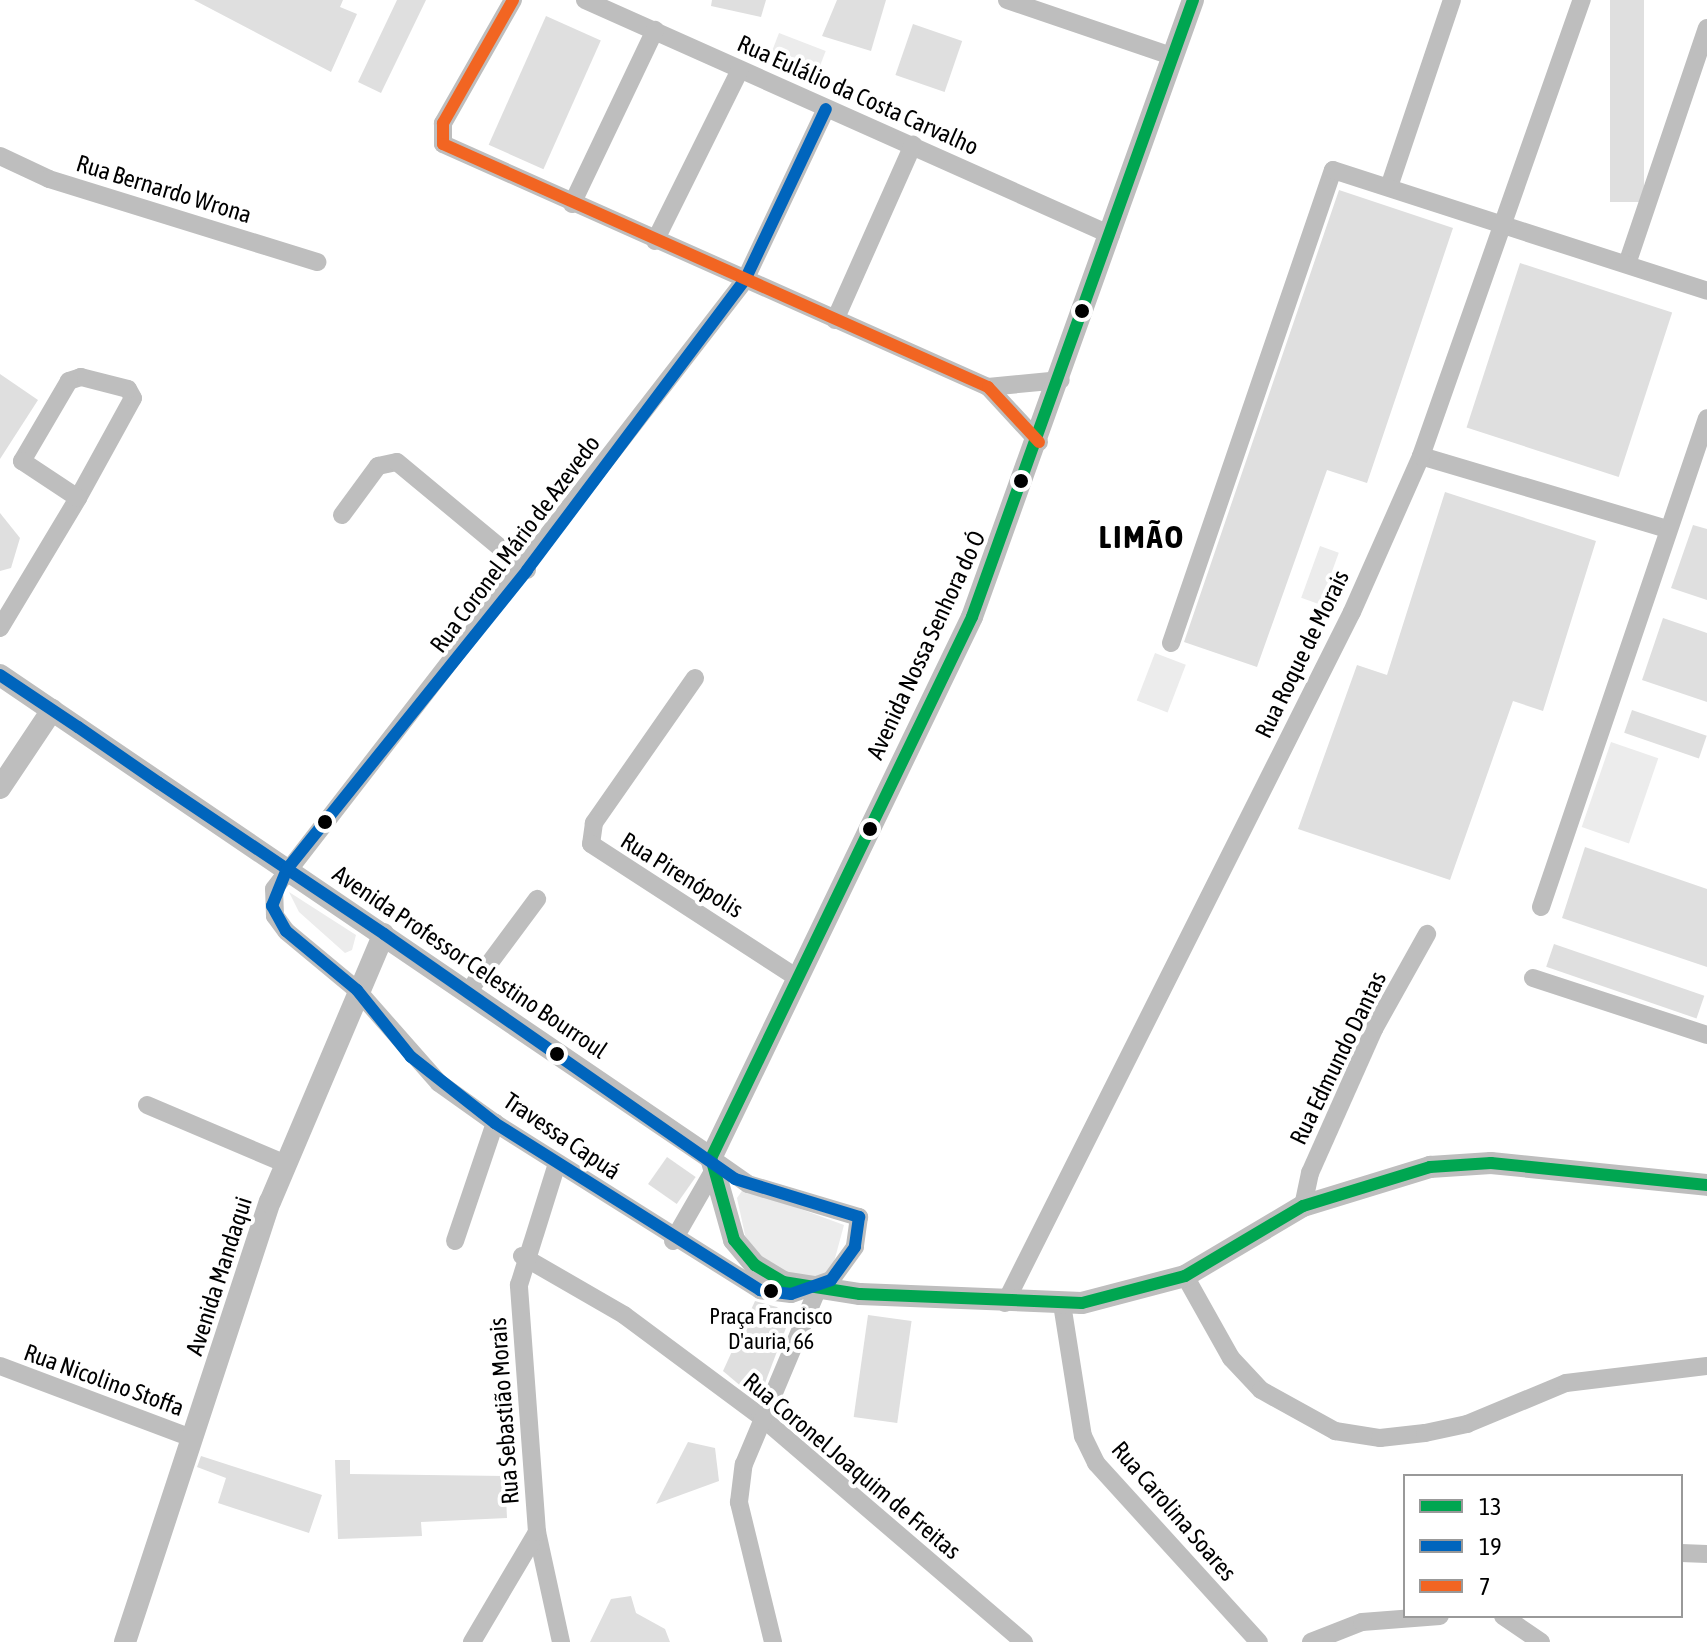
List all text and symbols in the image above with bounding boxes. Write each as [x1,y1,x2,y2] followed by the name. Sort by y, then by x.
[733,29,983,161] street label: Rua Eulálio da Costa Carvalho
[73,149,255,229] street label: Rua Bernardo Wrona
[1074,303,1090,319] unlabelled marker
[424,430,606,658] street label: Rua Coronel Mário de Azevedo
[1013,473,1029,489] unlabelled marker
[1099,518,1185,556] district label: LIMÃO
[860,526,992,764] street label: Avenida Nossa Senhora do Ó
[1249,565,1355,743] street label: Rua Roque de Morais
[317,814,333,830] unlabelled marker
[862,821,878,837] unlabelled marker
[616,826,748,924] street label: Rua Pirenópolis
[327,859,613,1065] street label: Avenida Professor Celestino Bourroul
[1284,967,1392,1149] street label: Rua Edmundo Dantas
[549,1046,565,1062] unlabelled marker
[498,1086,626,1186] street label: Travessa Capuá
[180,1193,258,1359] street label: Avenida Mandaqui
[763,1283,779,1299] marker: Praça Francisco D'auria, 66
[709,1303,833,1354] place label: Praça Francisco D'auria, 66
[483,1317,525,1505] street label: Rua Sebastião Morais
[20,1338,188,1422] street label: Rua Nicolino Stoffa
[738,1367,966,1565] street label: Rua Coronel Joaquim de Freitas
[1106,1435,1242,1587] street label: Rua Carolina Soares
[1403,1474,1683,1618] legend
[1479,1493,1502,1520] text: 13
[1479,1533,1502,1560] text: 19
[1479,1573,1490,1600] text: 7

